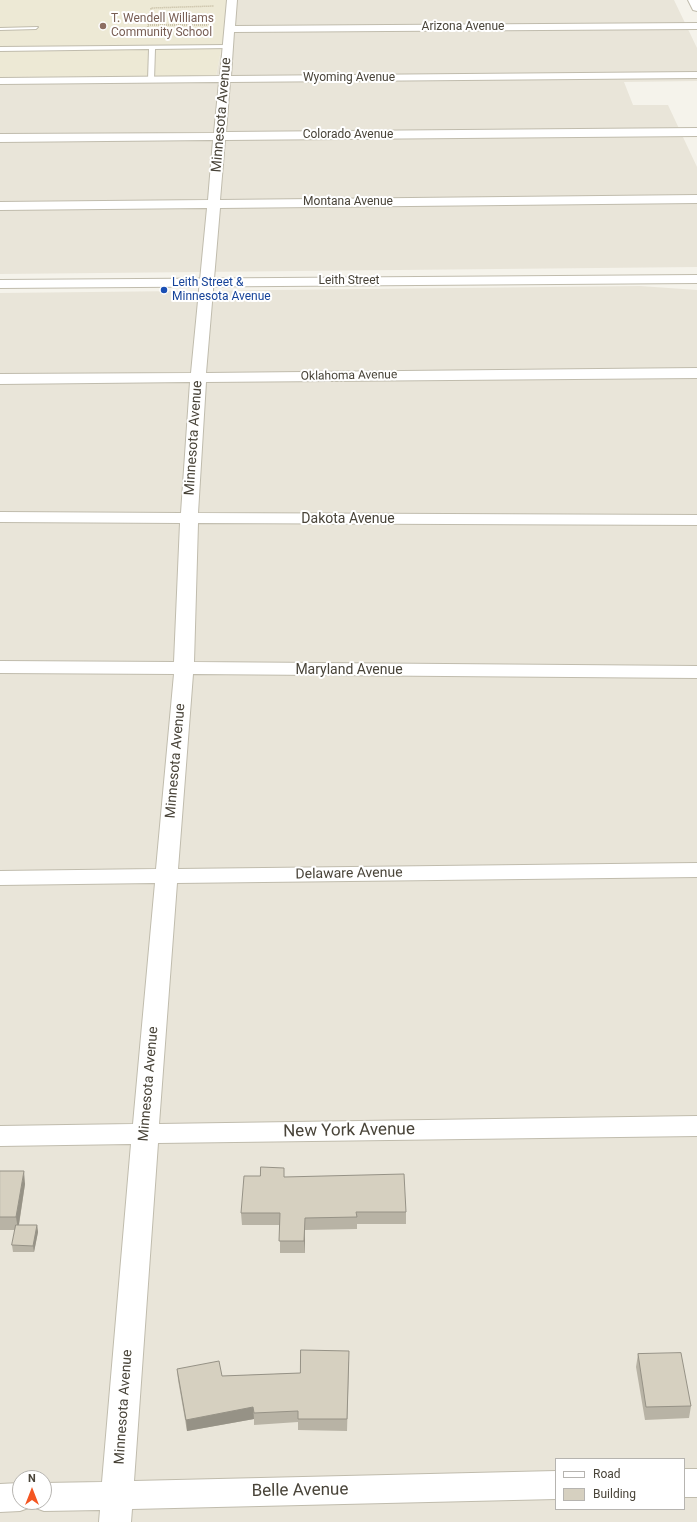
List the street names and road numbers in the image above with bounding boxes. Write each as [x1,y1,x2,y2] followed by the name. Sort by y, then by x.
[422,20,504,34] street label: Arizona Avenue
[209,57,235,173] street label: Minnesota Avenue
[303,71,395,85] street label: Wyoming Avenue
[303,128,393,142] street label: Colorado Avenue
[303,195,393,209] street label: Montana Avenue
[319,274,379,288] street label: Leith Street
[301,368,397,384] street label: Oklahoma Avenue
[182,380,206,496] street label: Minnesota Avenue
[301,511,395,527] street label: Dakota Avenue
[295,662,403,678] street label: Maryland Avenue
[163,703,189,819] street label: Minnesota Avenue
[295,865,403,883] street label: Delaware Avenue
[136,1026,162,1142] street label: Minnesota Avenue
[283,1120,415,1142] street label: New York Avenue
[112,1349,136,1465] street label: Minnesota Avenue
[251,1480,349,1502] street label: Belle Avenue

